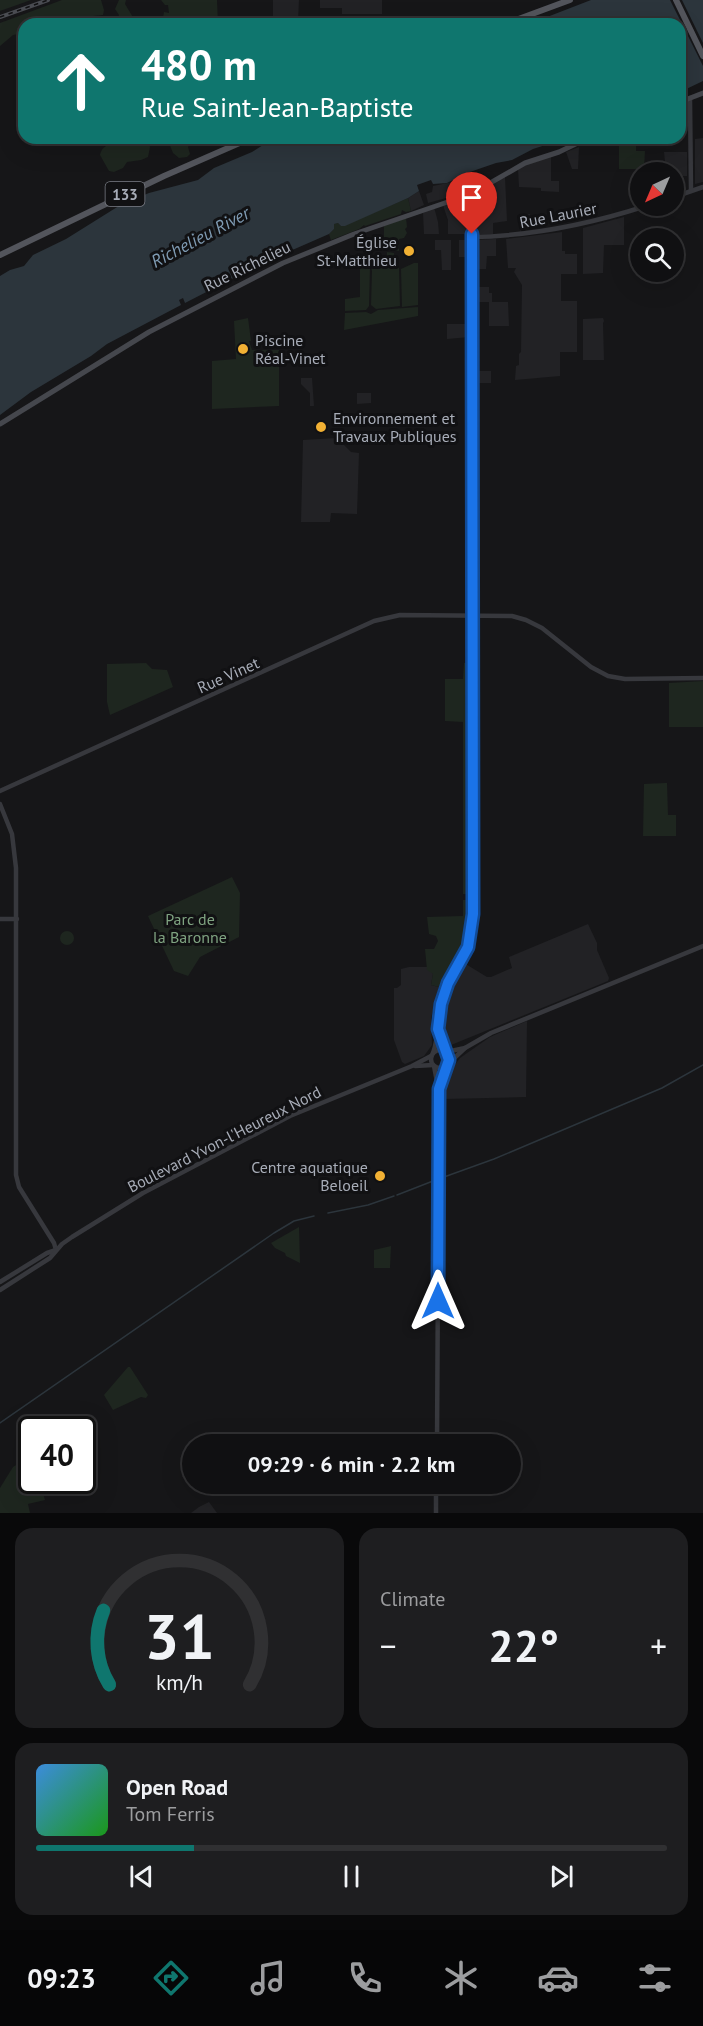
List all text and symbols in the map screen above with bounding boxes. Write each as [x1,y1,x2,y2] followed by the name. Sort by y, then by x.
[141,37,257,92] text: 480 m
[42,42,120,120] icon: ahead
[141,90,414,124] text: Rue Saint-Jean-Baptiste
[630,162,684,216] north arrow
[630,162,684,282] map controls
[446,172,497,234] pin
[455,181,488,214] icon: arrive
[106,182,144,206] road number: 133
[518,198,599,232] street label: Rue Laurier
[147,201,254,273] water label: Richelieu River
[630,228,684,282] button: search
[317,232,397,270] place label: Église St-Matthieu
[200,236,294,296] street label: Rue Richelieu
[402,244,416,258] marker: Église St-Matthieu
[255,330,326,368] place label: Piscine Réal-Vinet
[236,342,250,356] marker: Piscine Réal-Vinet
[333,408,457,446] place label: Environnement et Travaux Publiques
[314,420,328,434] marker: Environnement et Travaux Publiques
[194,652,263,697] street label: Rue Vinet
[153,909,227,947] park label: Parc de la Baronne
[124,1081,324,1197] street label: Boulevard Yvon-l'Heureux Nord
[251,1157,368,1195] place label: Centre aquatique Beloeil
[373,1169,387,1183] marker: Centre aquatique Beloeil
[406,1269,470,1333] position arrow
[18,1416,96,1494] speed limit sign: 40
[248,1450,455,1478] text: 09:29 · 6 min · 2.2 km
[380,1586,446,1612] text: Climate
[144,1595,215,1676] text: 31
[488,1616,559,1674] text: 22°
[380,1624,397,1667] text: −
[650,1624,667,1667] text: +
[156,1668,203,1696] text: km/h
[126,1773,228,1801] text: Open Road
[126,1801,215,1827] text: Tom Ferris
[125,1860,158,1893] icon: previous
[335,1860,368,1893] icon: pause
[545,1860,578,1893] icon: next
[150,1957,192,1999] icon: directions
[247,1957,289,1999] icon: music
[344,1957,386,1999] icon: phone
[440,1957,482,1999] icon: climate
[537,1957,579,1999] icon: car
[634,1957,676,1999] icon: filters
[27,1961,96,1995] text: 09:23

